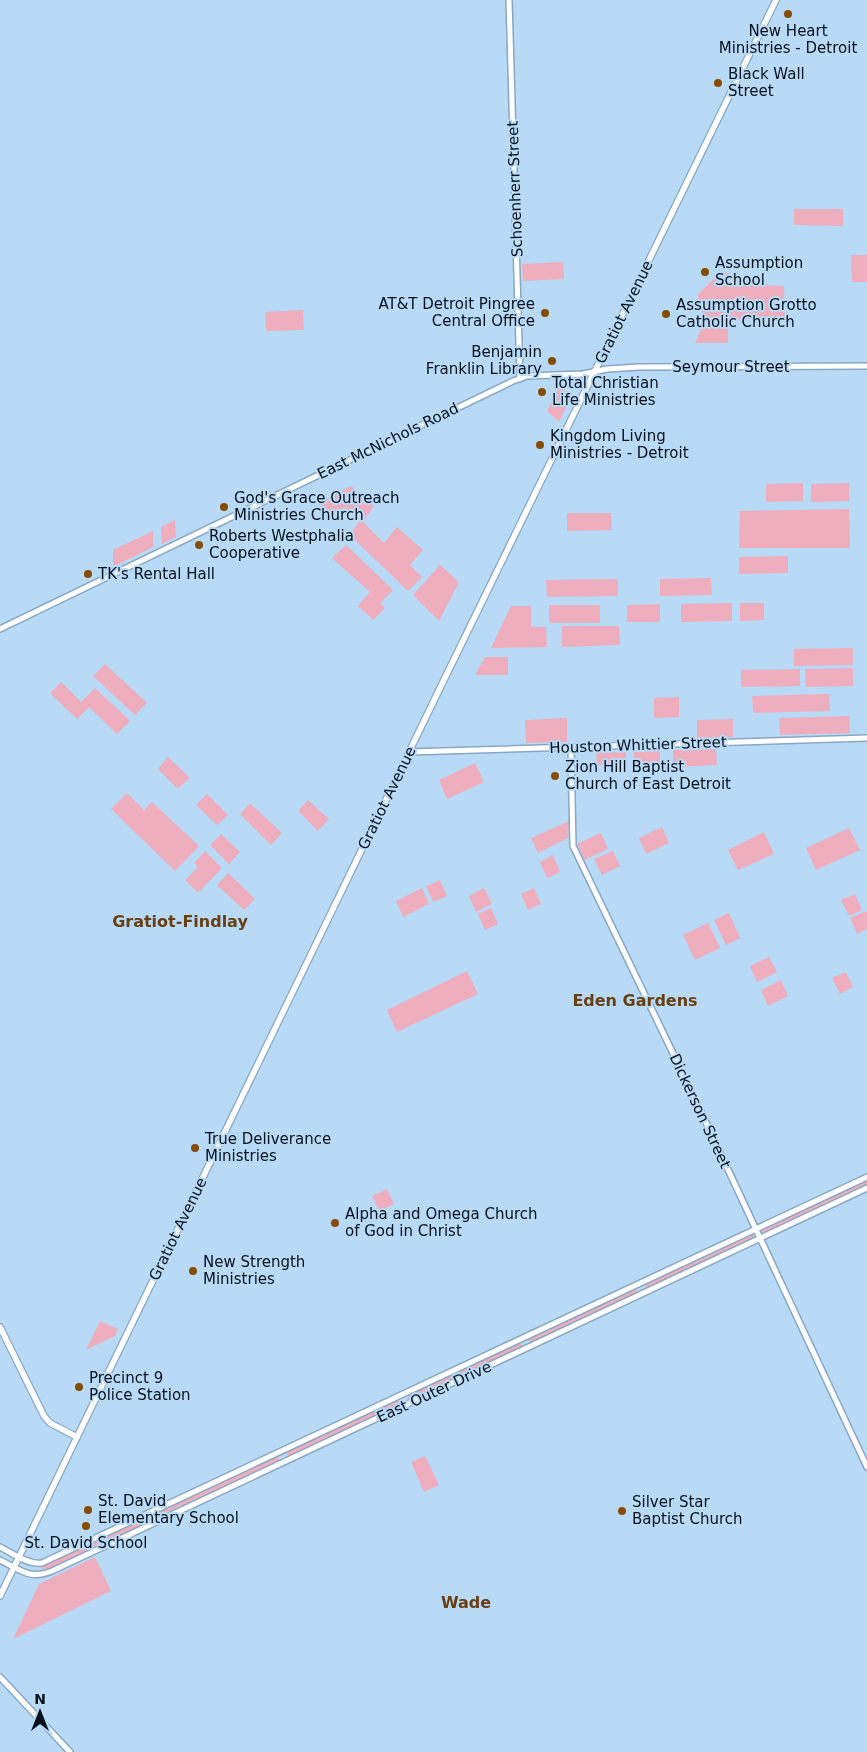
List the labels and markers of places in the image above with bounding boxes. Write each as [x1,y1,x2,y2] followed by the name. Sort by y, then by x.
[782,8,794,20] marker: New Heart Ministries - Detroit
[719,22,857,57] place label: New Heart Ministries - Detroit
[728,65,805,100] place label: Black Wall Street
[712,77,724,89] marker: Black Wall Street
[715,254,803,289] place label: Assumption School
[699,266,711,278] marker: Assumption School
[378,295,535,330] place label: AT&T Detroit Pingree Central Office
[676,296,817,331] place label: Assumption Grotto Catholic Church
[539,307,551,319] marker: AT&T Detroit Pingree Central Office
[660,308,672,320] marker: Assumption Grotto Catholic Church
[426,343,542,378] place label: Benjamin Franklin Library
[546,355,558,367] marker: Benjamin Franklin Library
[551,374,659,409] place label: Total Christian Life Ministries
[536,386,548,398] marker: Total Christian Life Ministries
[550,427,689,462] place label: Kingdom Living Ministries - Detroit
[534,439,546,451] marker: Kingdom Living Ministries - Detroit
[234,489,399,524] place label: God's Grace Outreach Ministries Church
[218,501,230,513] marker: God's Grace Outreach Ministries Church
[209,527,354,562] place label: Roberts Westphalia Cooperative
[193,539,205,551] marker: Roberts Westphalia Cooperative
[97,565,215,583] place label: TK's Rental Hall
[82,568,94,580] marker: TK's Rental Hall
[565,758,731,793] place label: Zion Hill Baptist Church of East Detroit
[549,770,561,782] marker: Zion Hill Baptist Church of East Detroit
[204,1130,331,1165] place label: True Deliverance Ministries
[189,1142,201,1154] marker: True Deliverance Ministries
[345,1205,538,1240] place label: Alpha and Omega Church of God in Christ
[329,1217,341,1229] marker: Alpha and Omega Church of God in Christ
[203,1253,305,1288] place label: New Strength Ministries
[187,1265,199,1277] marker: New Strength Ministries
[89,1369,191,1404] place label: Precinct 9 Police Station
[73,1381,85,1393] marker: Precinct 9 Police Station
[98,1492,239,1527] place label: St. David Elementary School
[632,1493,743,1528] place label: Silver Star Baptist Church
[82,1504,94,1516] marker: St. David Elementary School
[616,1505,628,1517] marker: Silver Star Baptist Church
[80,1520,92,1532] marker: St. David School
[25,1534,147,1552] place label: St. David School

